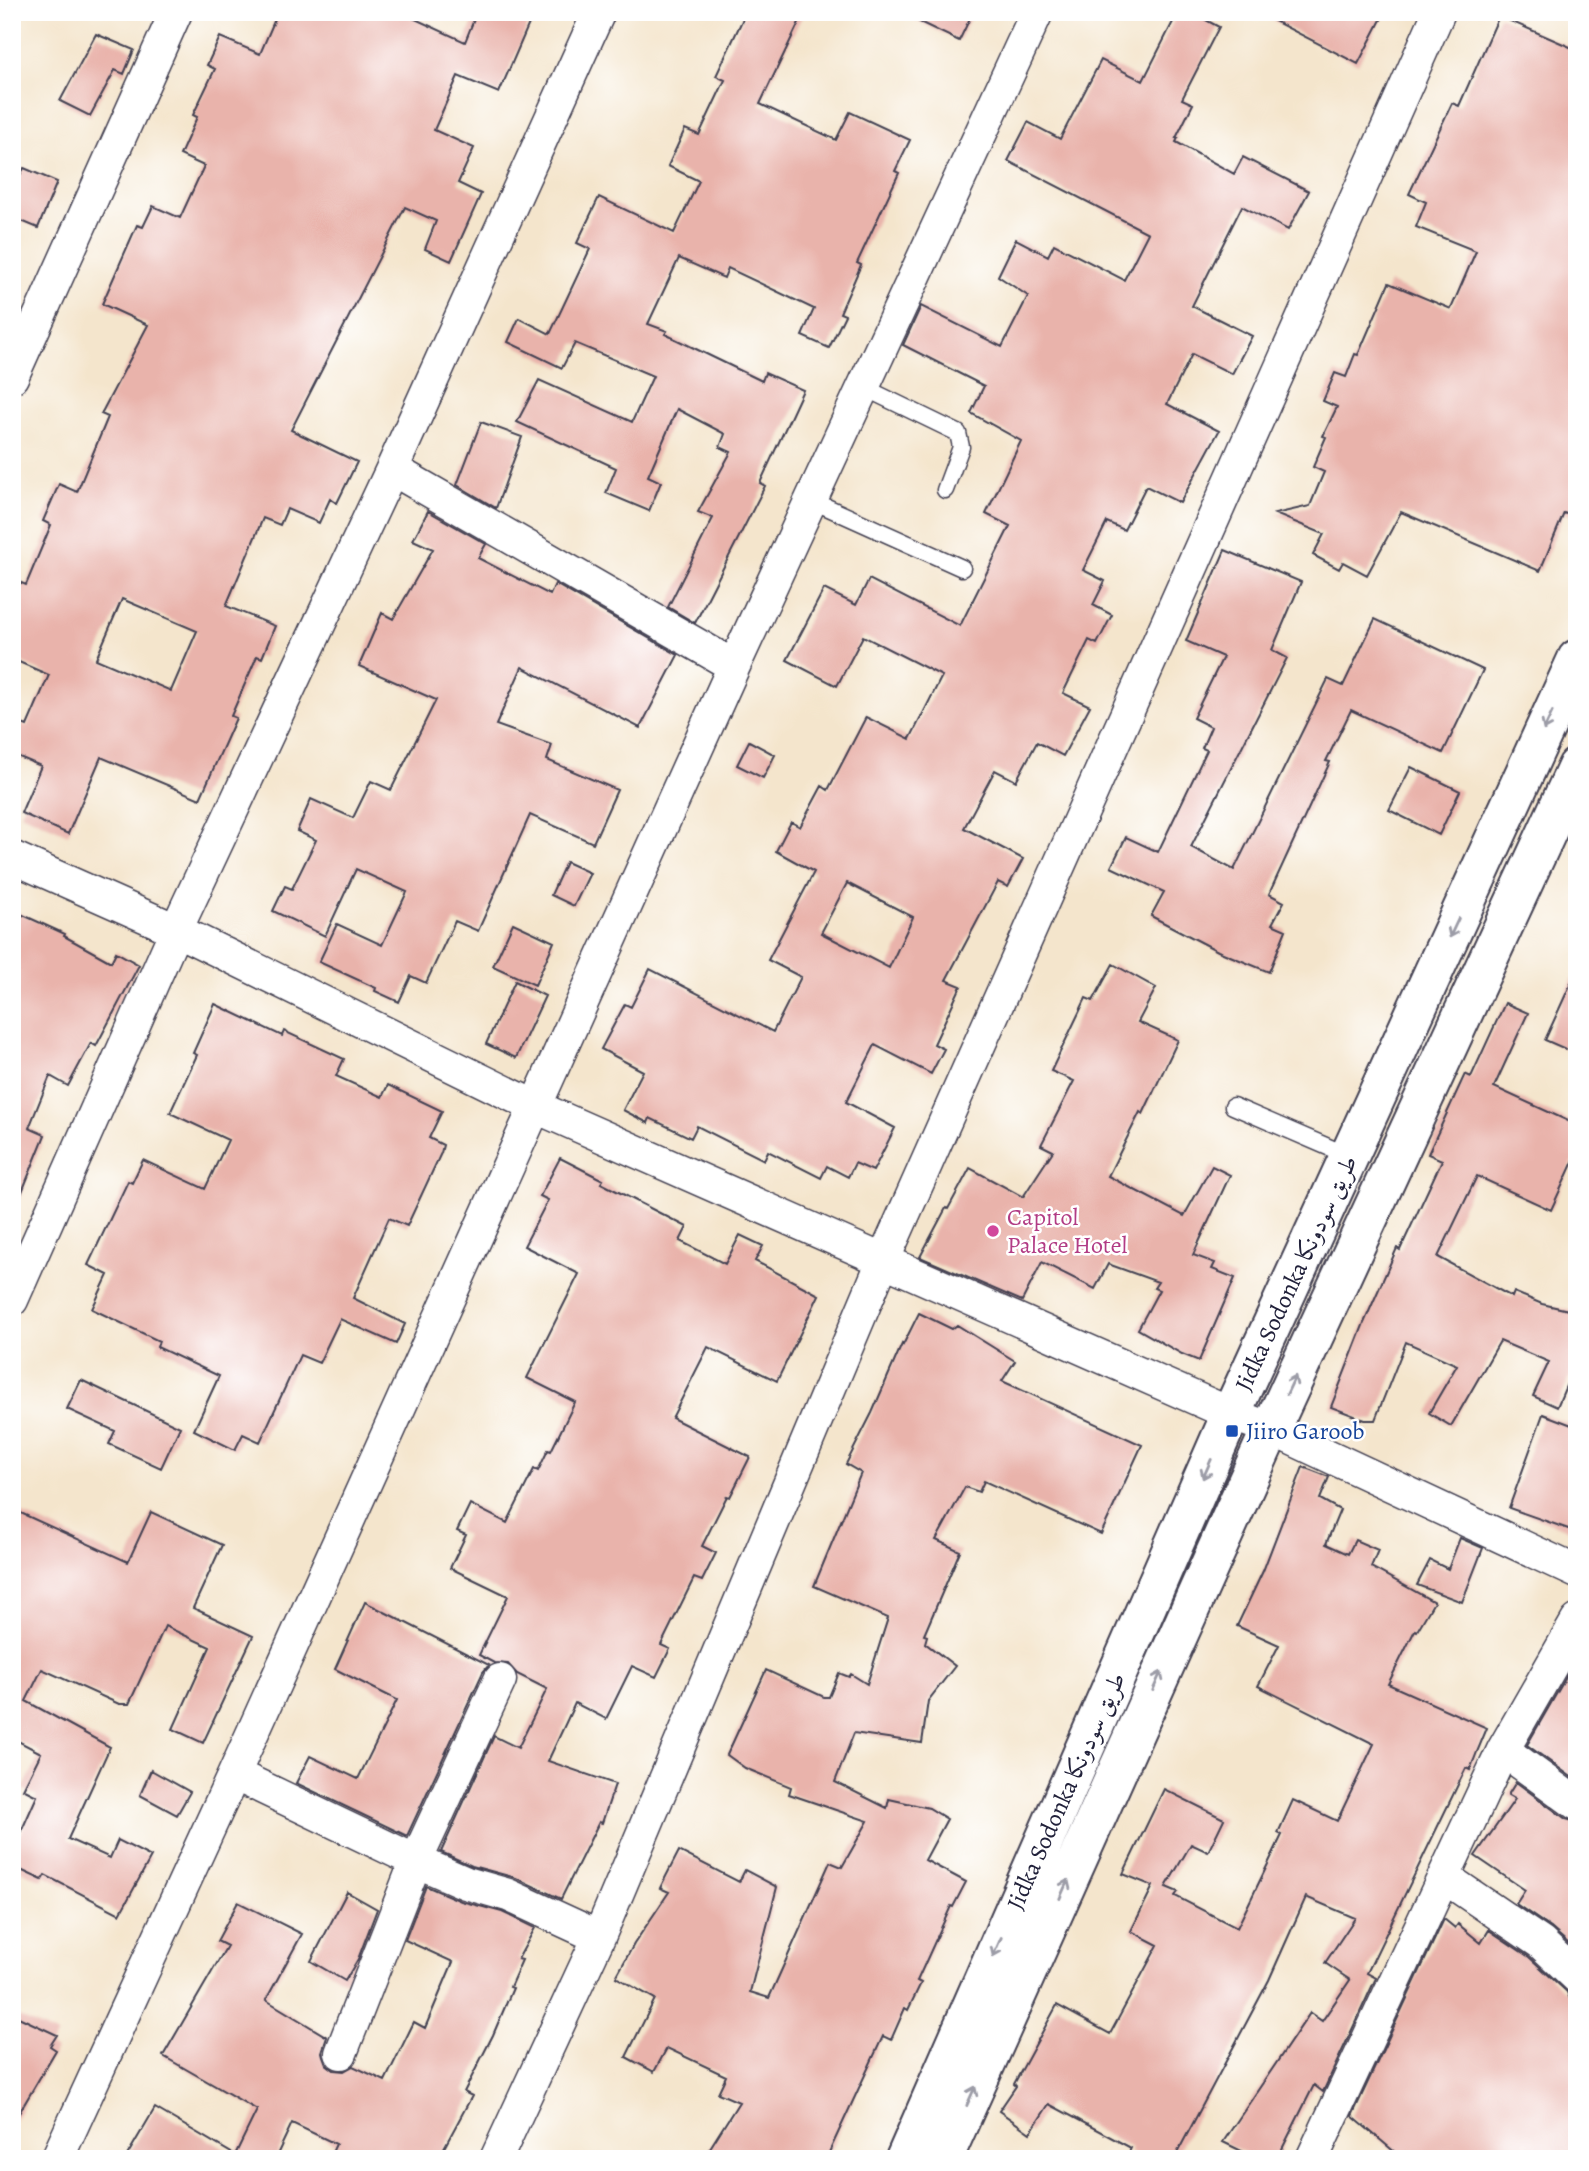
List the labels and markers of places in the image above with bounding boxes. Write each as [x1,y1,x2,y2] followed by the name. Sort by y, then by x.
[1007,1201,1128,1261] place label: Capitol Palace Hotel
[985,1223,1001,1239] marker: Capitol Palace Hotel
[1246,1415,1365,1447] place label: Jiiro Garoob
[1224,1423,1240,1439] marker: Jiiro Garoob

